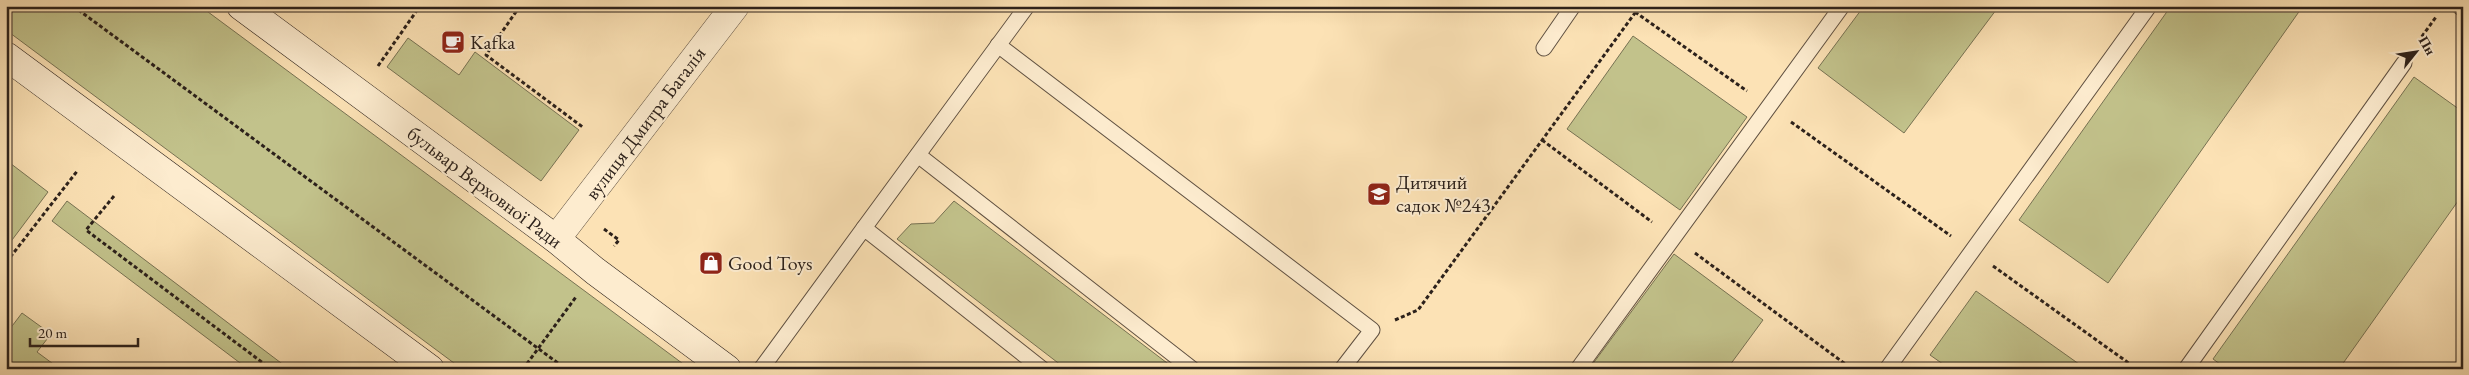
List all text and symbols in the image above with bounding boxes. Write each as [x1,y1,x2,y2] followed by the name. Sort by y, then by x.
[2392,28,2442,78] north arrow
[440,29,466,55] cafe icon: Kafka
[470,29,515,55] place label: Kafka
[2415,33,2440,58] text: Пн
[579,41,711,205] street label: вулиця Дмитра Багалія
[402,120,568,254] street label: бульвар Верховної Ради
[1396,169,1491,218] place label: Дитячий садок №243
[1366,181,1392,207] school or university icon: Дитячий садок №243
[698,250,724,276] shop icon: Good Toys
[728,250,812,276] place label: Good Toys
[30,315,138,347] scale bar
[38,323,67,342] text: 20 m

